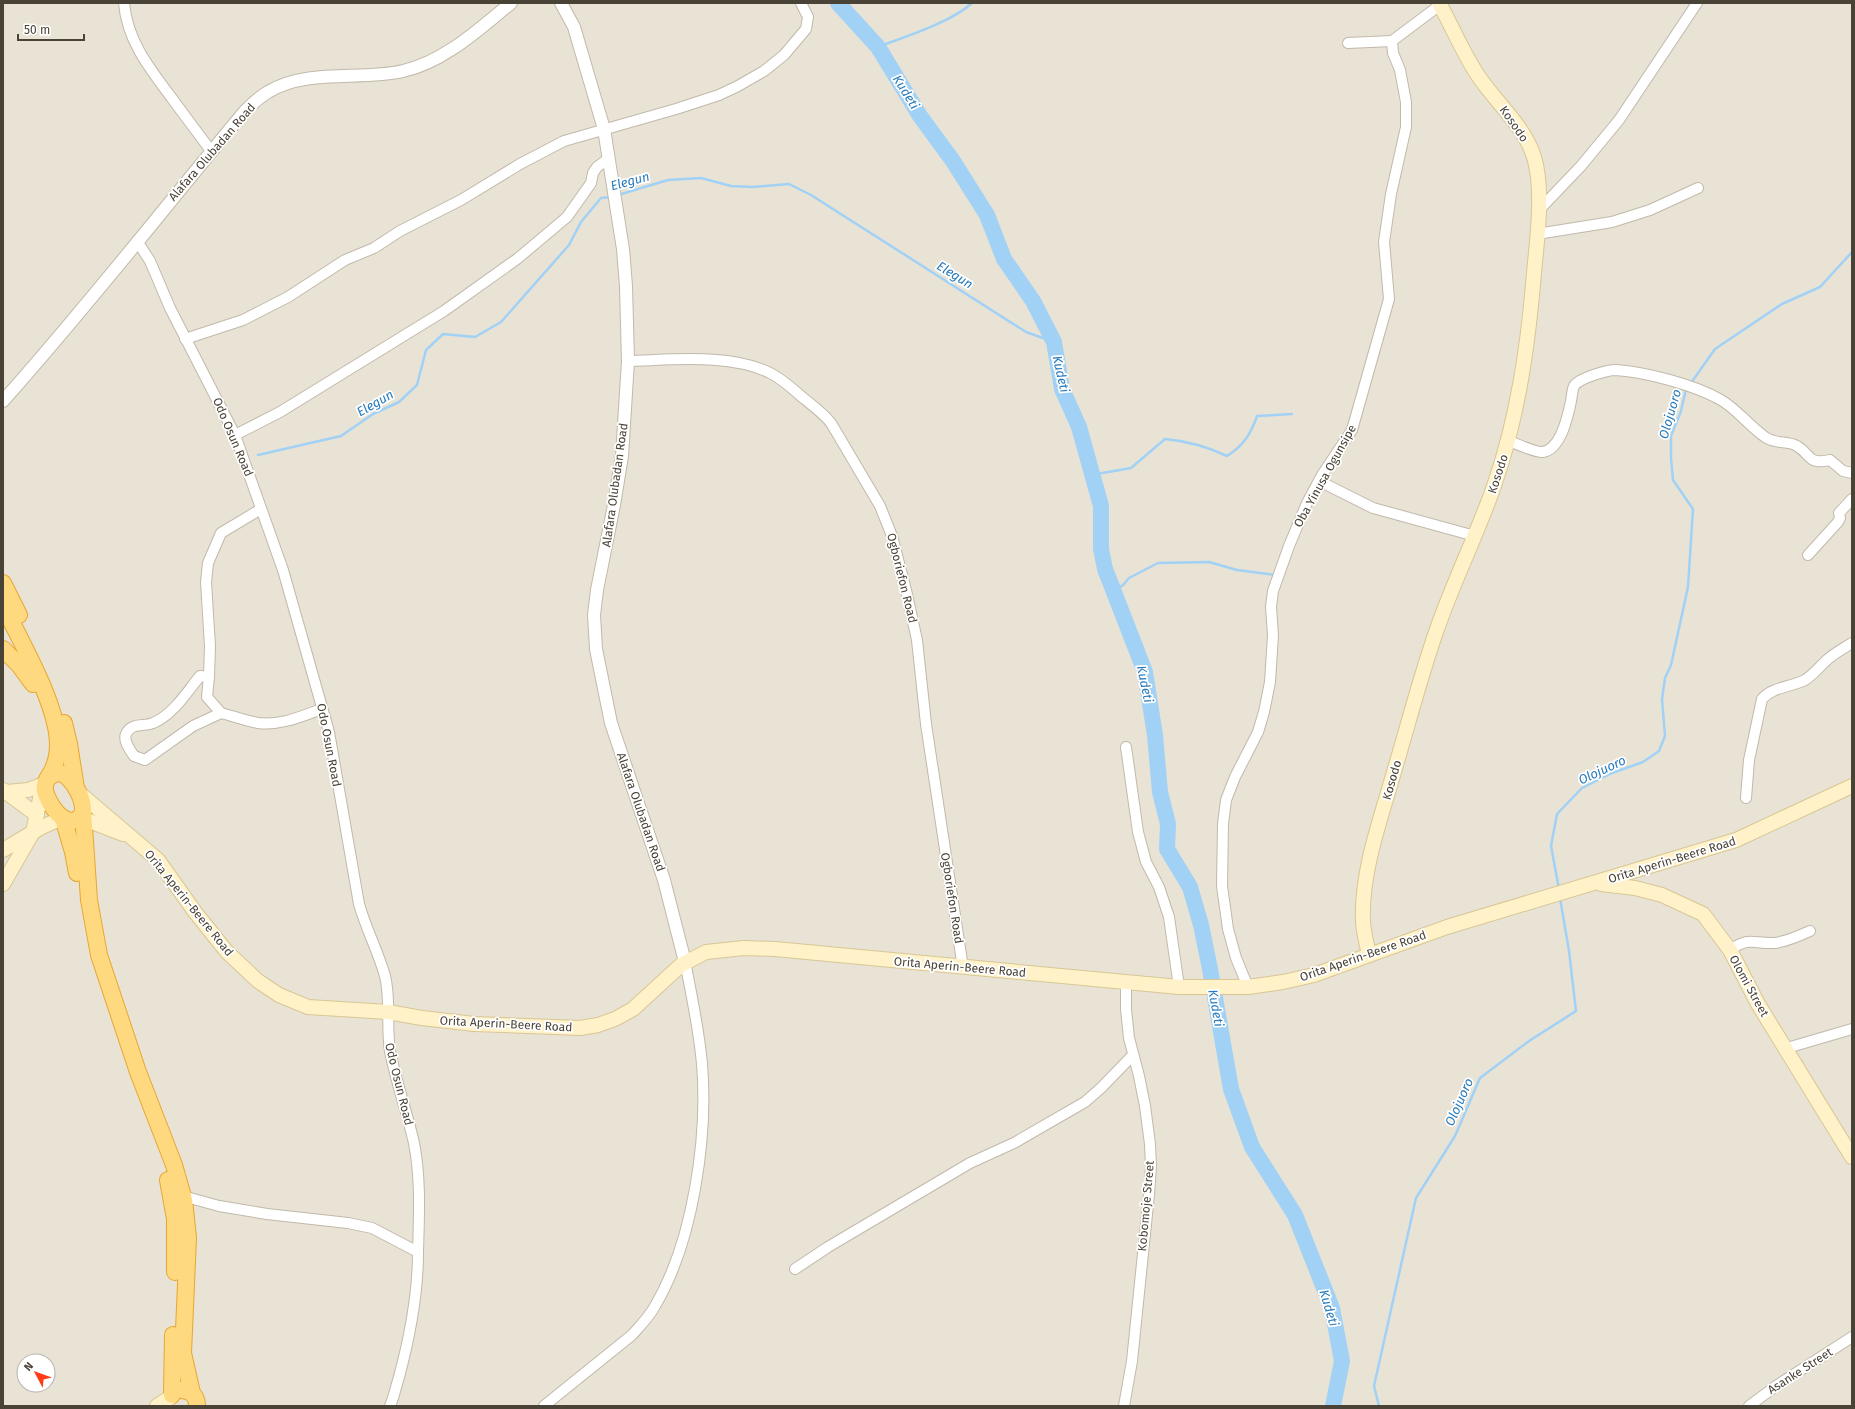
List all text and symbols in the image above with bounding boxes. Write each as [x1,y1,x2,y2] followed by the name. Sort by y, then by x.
[18,16,84,42] scale bar
[24,23,50,37] text: 50 m
[890,72,923,112] water label: Kudeti
[166,100,258,204] street label: Alafara Olubadan Road
[1497,103,1531,145] street label: Kosodo
[609,169,651,193] water label: Elegun
[934,258,976,292] water label: Elegun
[1049,354,1073,394] water label: Kudeti
[354,387,396,419] water label: Elegun
[1656,388,1684,440] water label: Olojuoro
[210,395,256,479] street label: Odo Osun Road
[599,422,631,548] street label: Alafara Olubadan Road
[1291,422,1359,530] street label: Oba Yinusa Ogunsipe
[1485,452,1511,496] street label: Kosodo
[884,532,920,624] street label: Ogboriefon Road
[1134,664,1156,704] water label: Kudeti
[314,702,344,788] street label: Odo Osun Road
[614,751,668,873] street label: Alafara Olubadan Road
[1576,752,1628,788] water label: Olojuoro
[1380,758,1404,802] street label: Kosodo
[1606,834,1738,886] street label: Orita Aperin-Beere Road
[142,847,236,959] street label: Orita Aperin-Beere Road
[938,851,966,945] street label: Ogboriefon Road
[1298,928,1428,984] street label: Orita Aperin-Beere Road
[1726,953,1772,1020] street label: Olomi Street
[893,954,1027,980] street label: Orita Aperin-Beere Road
[1205,988,1227,1028] water label: Kudeti
[439,1014,573,1034] street label: Orita Aperin-Beere Road
[382,1041,416,1127] street label: Odo Osun Road
[1442,1076,1476,1128] water label: Olojuoro
[1135,1159,1157,1252] street label: Kobomoje Street
[1316,1288,1342,1328] water label: Kudeti
[1765,1345,1836,1397] street label: Asanke Street
[16,1353,56,1393] north arrow
[22,1360,36,1374] text: N

